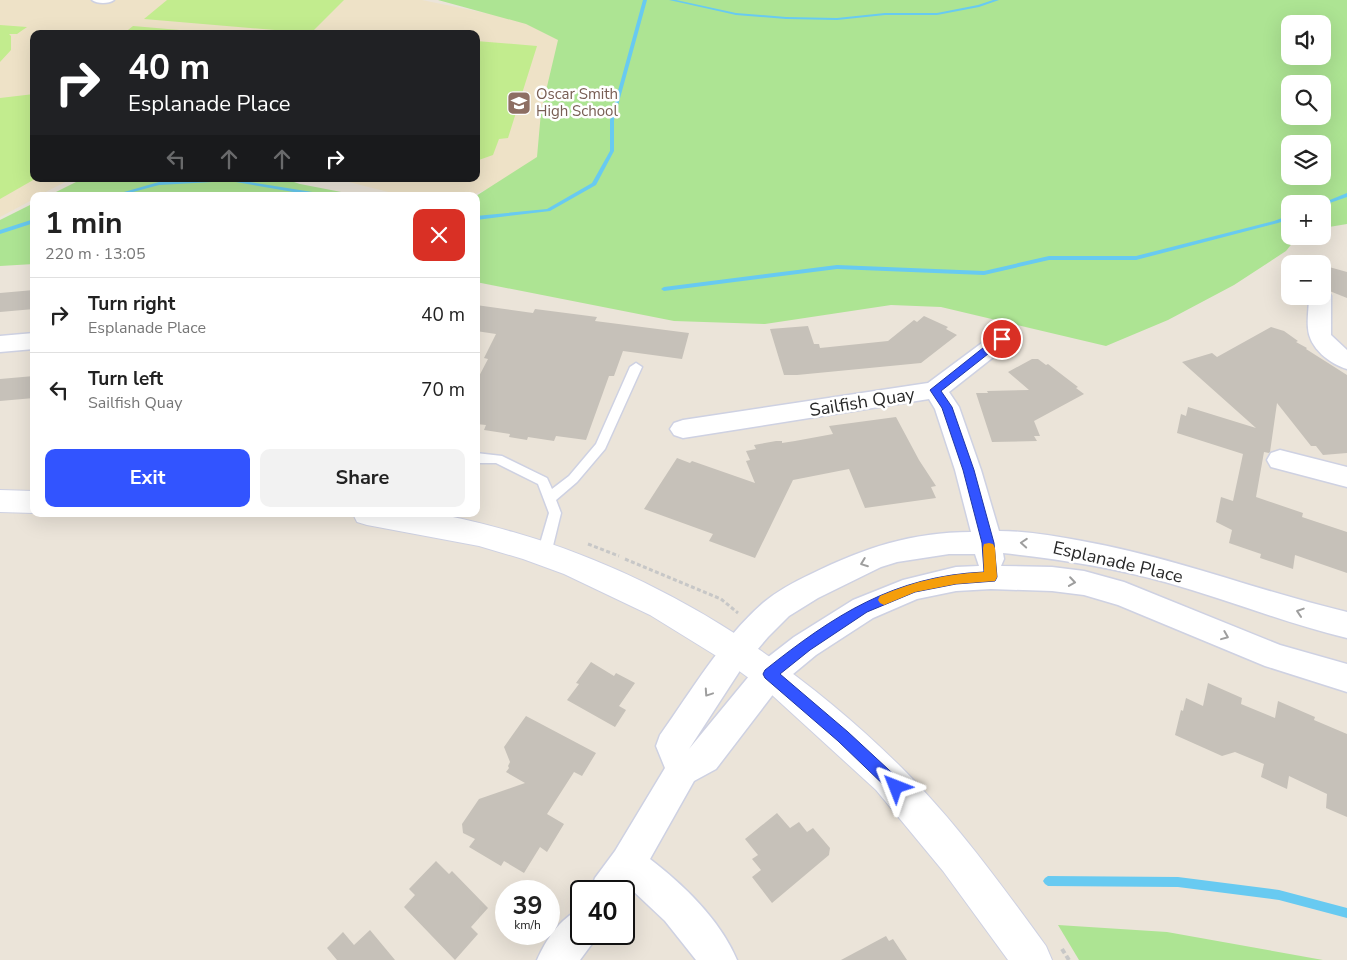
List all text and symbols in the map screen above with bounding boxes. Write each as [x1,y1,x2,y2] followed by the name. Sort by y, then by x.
[1281,15,1331,305] map controls
[1281,15,1331,65] button: sound
[128,44,210,91] text: 40 m
[45,50,110,115] icon: right
[1281,75,1331,125] button: search
[536,84,618,121] place label: Oscar Smith High School
[128,89,290,119] text: Esplanade Place
[506,90,532,116] school or university icon: Oscar Smith High School
[1281,135,1331,185] button: layers
[162,145,190,173] icon: left
[215,145,243,173] icon: ahead
[268,145,296,173] icon: ahead
[321,145,349,173] icon: right
[1281,195,1331,245] button: +
[45,203,123,244] text: 1 min
[413,209,465,261] button: close
[45,243,146,265] text: 220 m · 13:05
[1281,255,1331,305] button: −
[88,291,175,317] text: Turn right
[45,301,73,329] icon: right
[421,302,465,328] text: 40 m
[88,317,206,339] text: Esplanade Place
[981,318,1023,360] pin
[988,325,1016,353] icon: arrive
[88,366,163,392] text: Turn left
[45,376,73,404] icon: left
[421,377,465,403] text: 70 m
[808,382,917,422] street label: Sailfish Quay
[88,392,182,414] text: Sailfish Quay
[45,449,250,507] button: Exit
[260,449,465,507] button: Share
[1051,535,1185,589] street label: Esplanade Place
[1020,538,1028,549] one-way arrow
[861,557,869,567] one-way arrow
[1068,576,1077,586] one-way arrow
[1296,608,1305,618] one-way arrow
[1220,629,1229,640] one-way arrow
[705,687,714,697] one-way arrow
[869,760,921,812] position arrow
[570,880,635,945] speed limit sign: 40
[512,889,543,923] text: 39
[514,917,541,933] text: km/h

